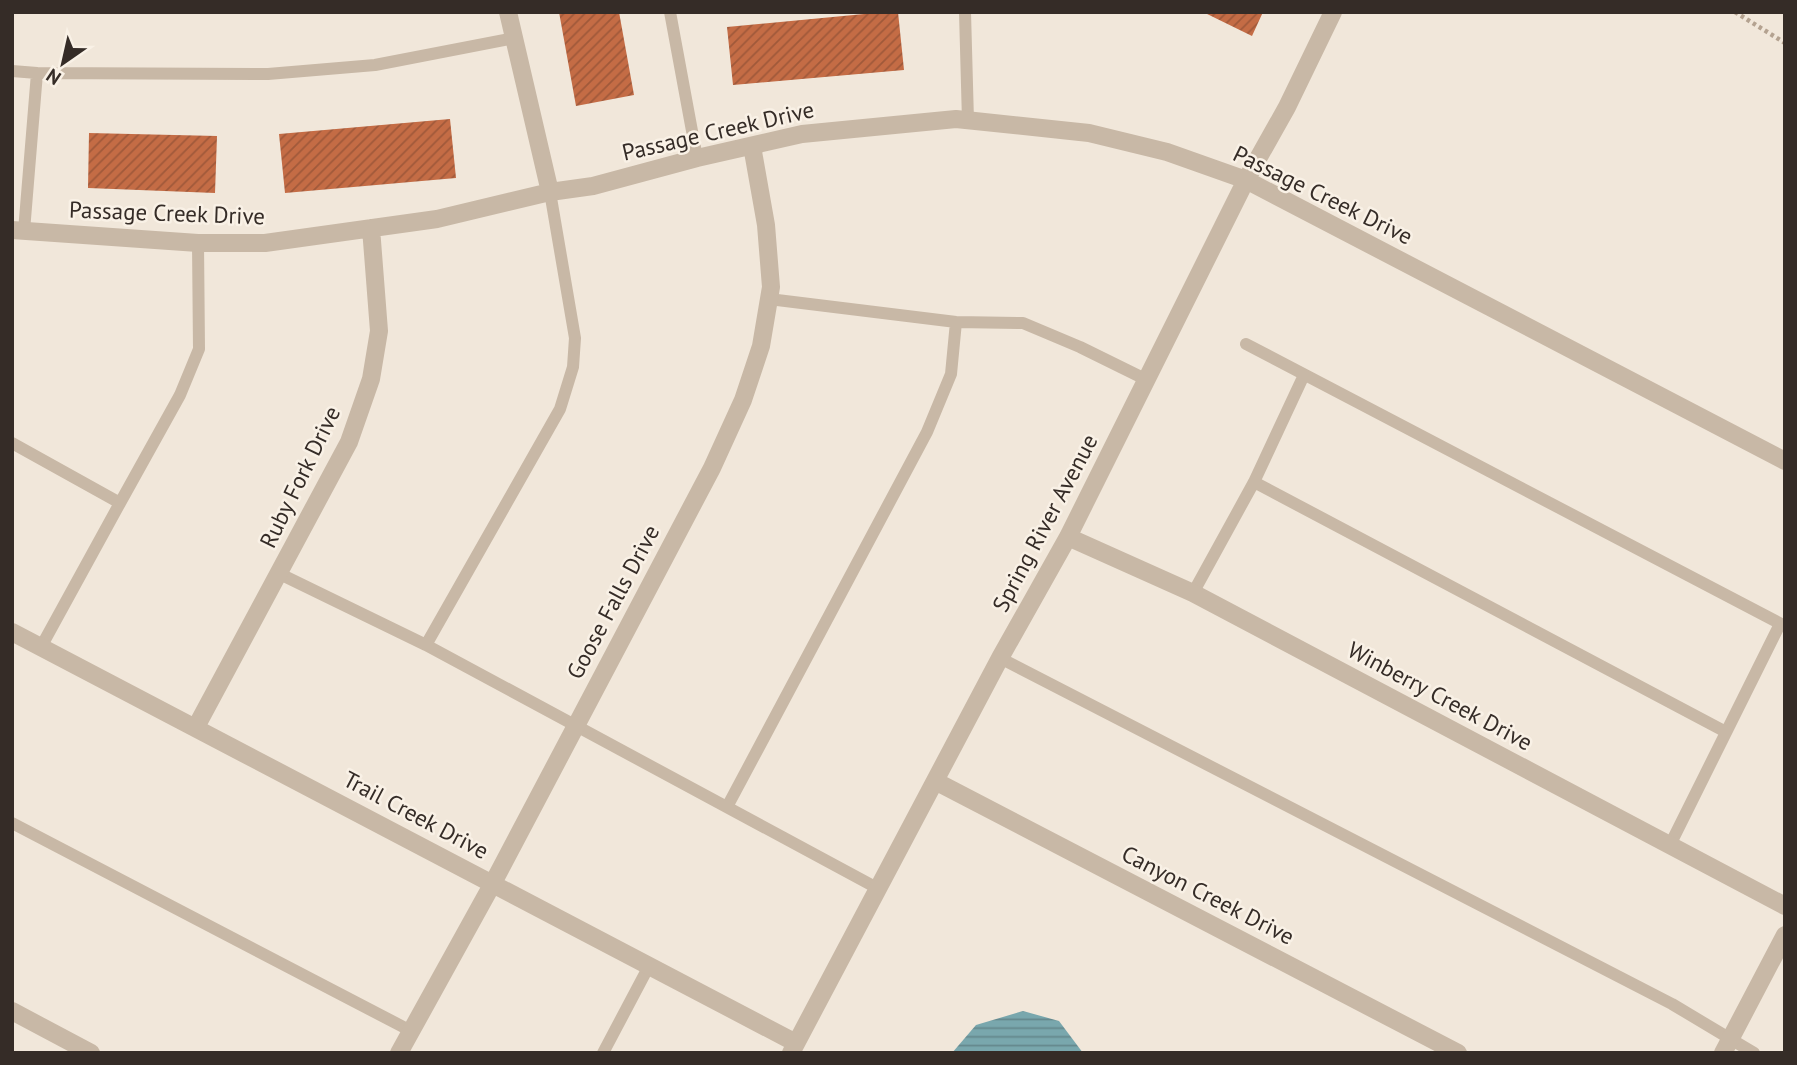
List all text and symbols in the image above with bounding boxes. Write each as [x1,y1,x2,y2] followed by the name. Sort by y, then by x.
[28,28,98,98] north arrow
[42,64,65,91] text: N
[619,94,817,167] street label: Passage Creek Drive
[1229,139,1418,251] street label: Passage Creek Drive
[69,195,266,230] street label: Passage Creek Drive
[253,401,346,552] street label: Ruby Fork Drive
[985,429,1104,617] street label: Spring River Avenue
[560,520,665,684] street label: Goose Falls Drive
[1343,635,1538,757] street label: Winberry Creek Drive
[339,764,494,865] street label: Trail Creek Drive
[1117,839,1299,951] street label: Canyon Creek Drive

